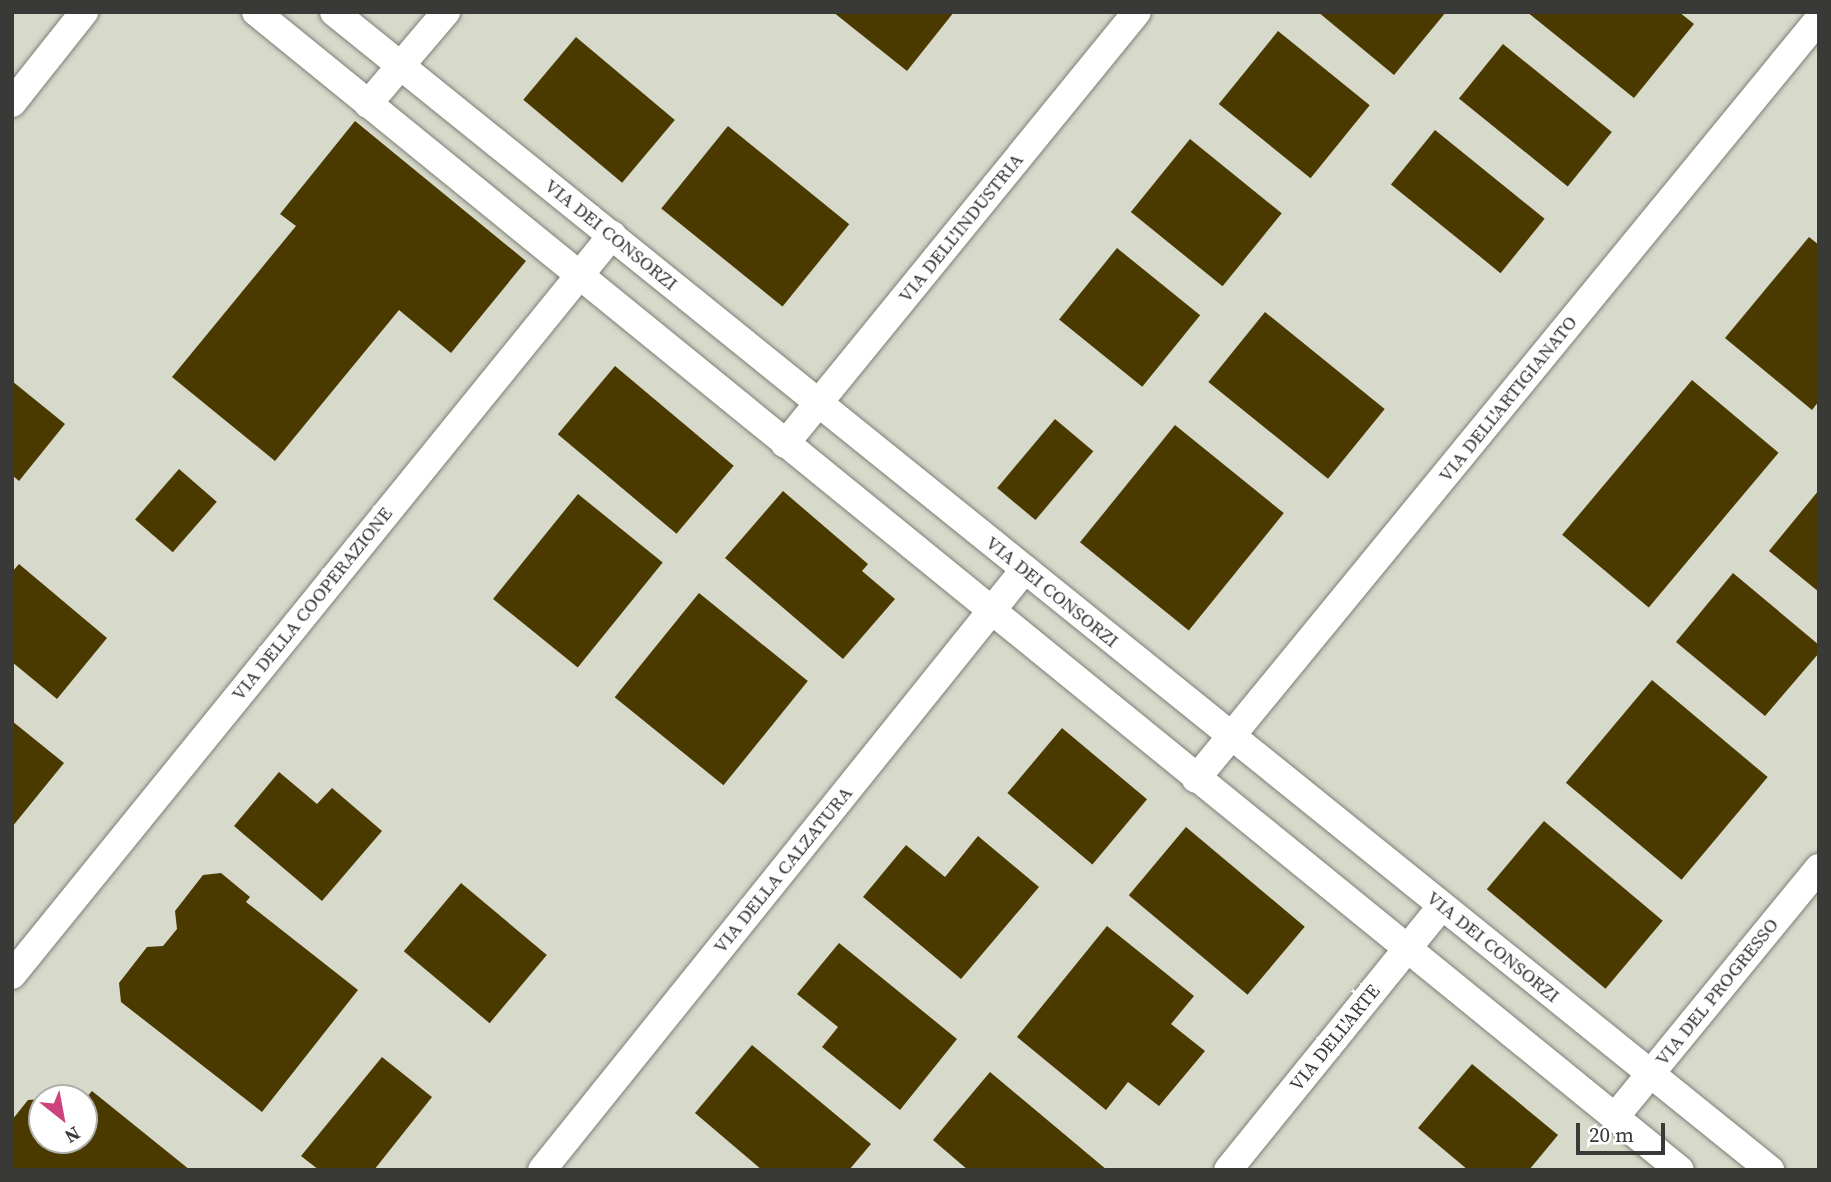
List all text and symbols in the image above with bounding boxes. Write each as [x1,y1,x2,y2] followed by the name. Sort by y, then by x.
[894,149,1028,307] street label: VIA DELL'INDUSTRIA
[540,174,682,296] street label: VIA DEI CONSORZI
[1434,311,1582,487] street label: VIA DELL'ARTIGIANATO
[227,503,397,705] street label: VIA DELLA COOPERAZIONE
[981,531,1123,653] street label: VIA DEI CONSORZI
[709,782,857,958] street label: VIA DELLA CALZATURA
[1422,886,1564,1008] street label: VIA DEI CONSORZI
[1651,914,1783,1070] street label: VIA DEL PROGRESSO
[1285,980,1385,1096] street label: VIA DELL'ARTE
[28,1084,98,1154] north arrow
[1579,1108,1668,1152] scale bar
[1589,1120,1634,1149] text: 20 m
[60,1121,85,1150] text: N

